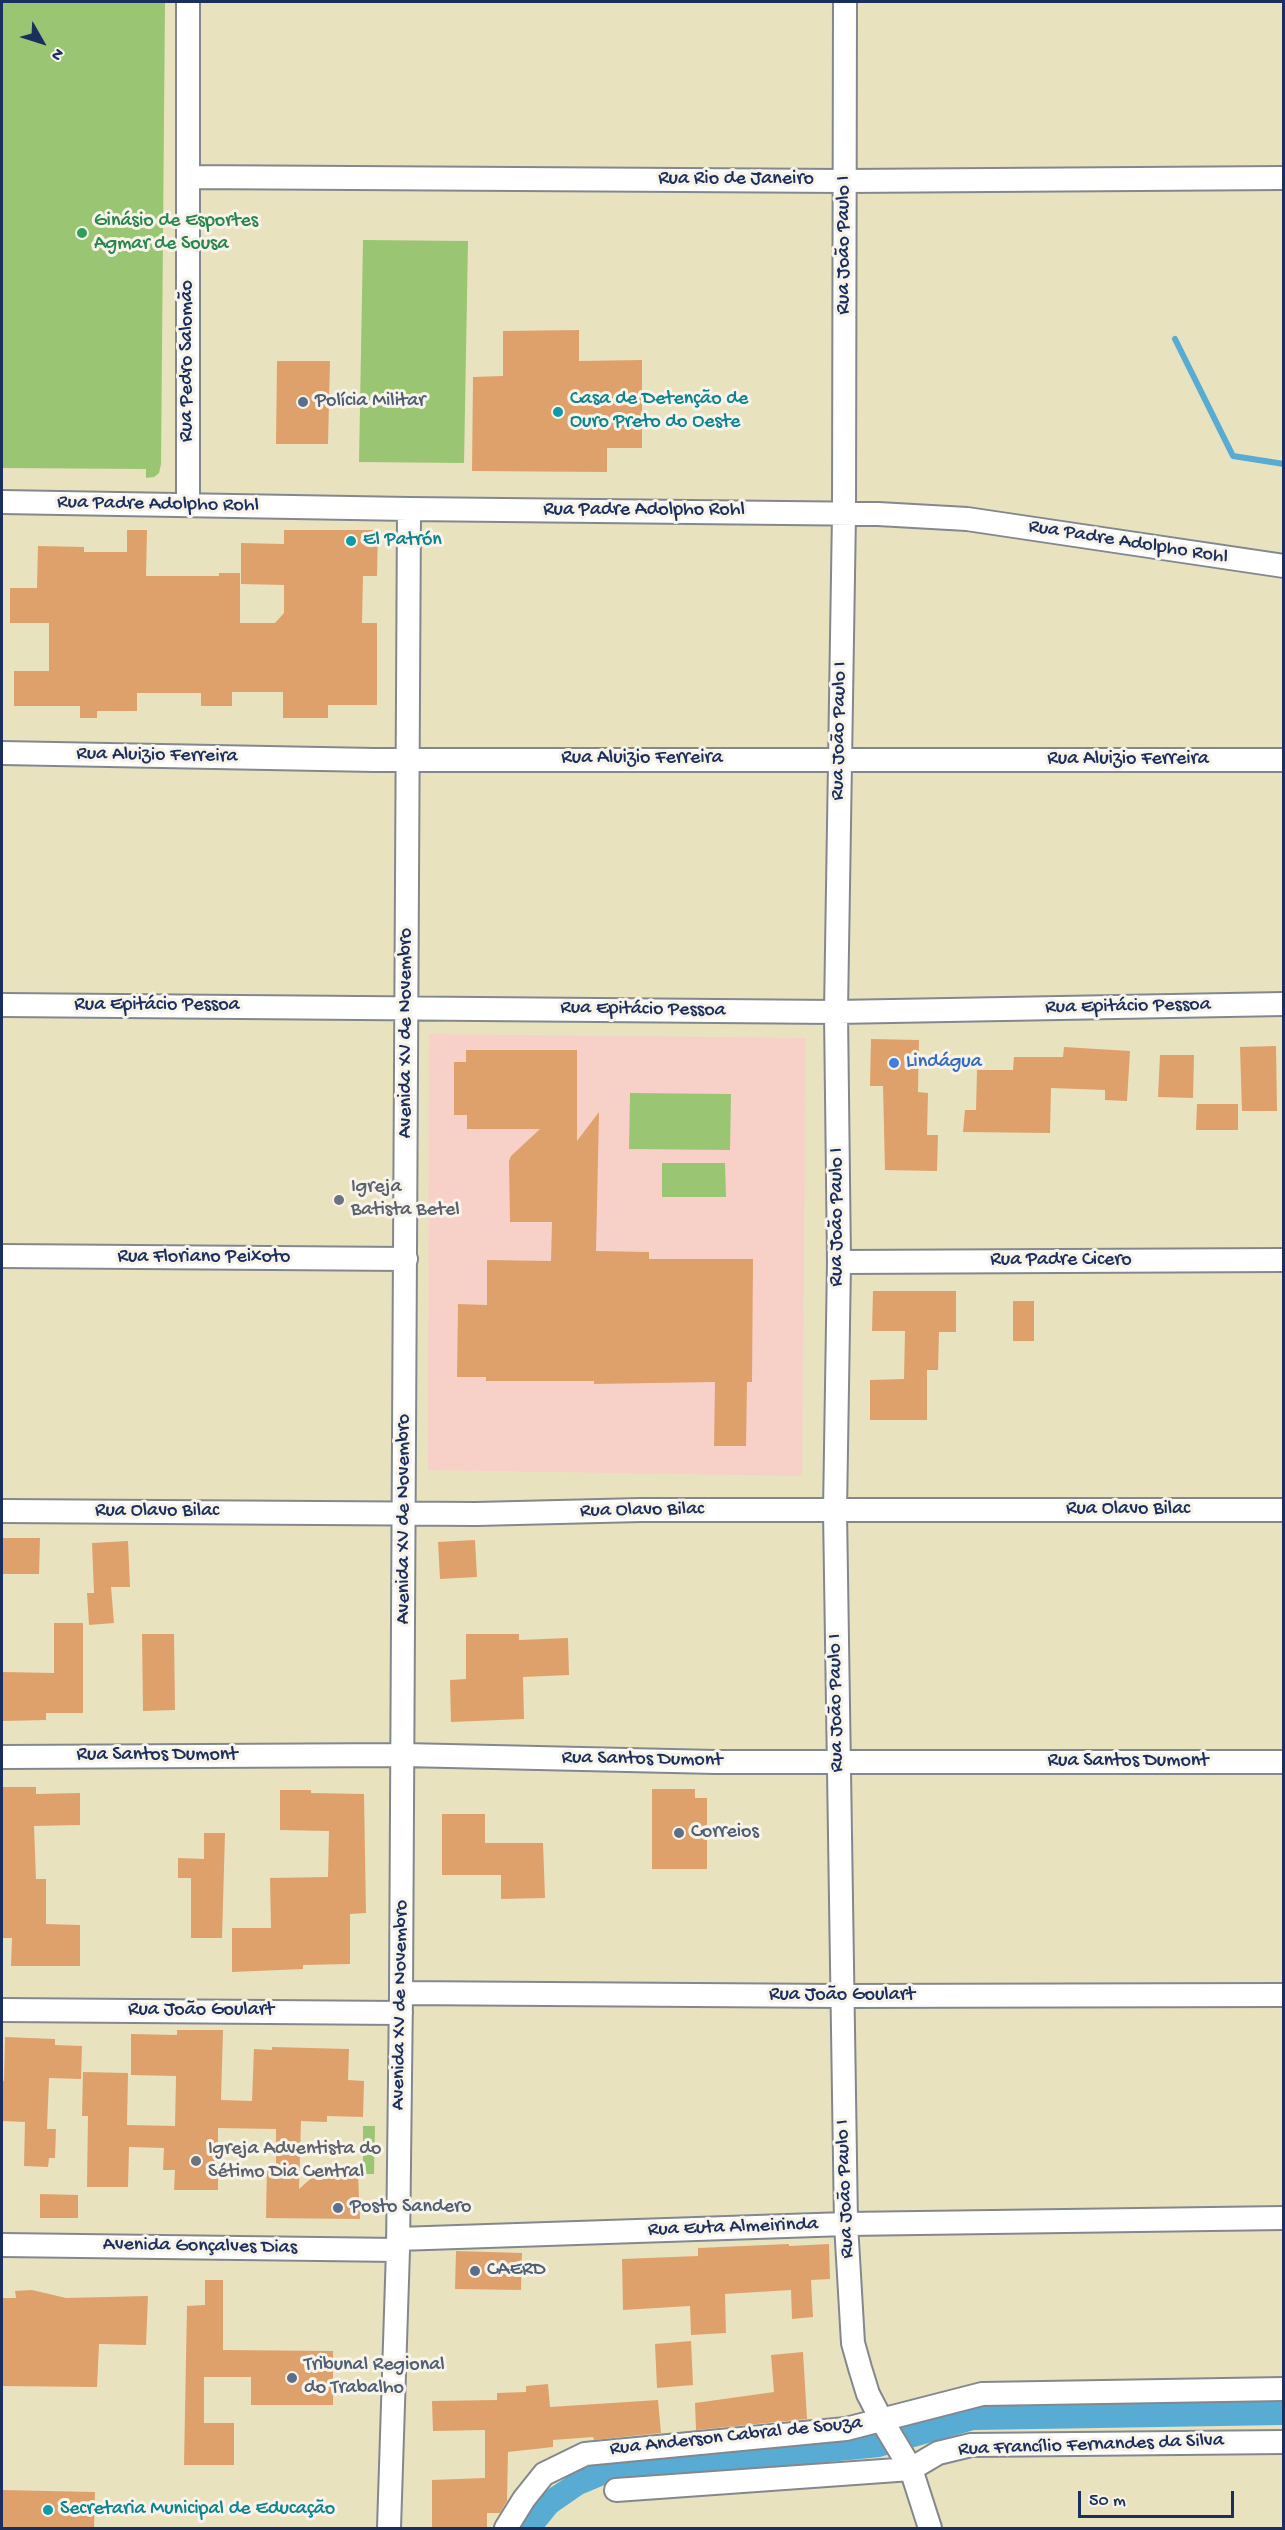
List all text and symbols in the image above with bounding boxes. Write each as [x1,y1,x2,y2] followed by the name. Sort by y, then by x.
[12,12,72,72] north arrow
[46,44,67,64] text: N
[658,168,814,192] street label: Rua Rio de Janeiro
[833,176,857,314] street label: Rua João Paulo I
[94,210,258,257] place label: Ginásio de Esportes Agmar de Sousa
[75,226,89,240] marker: Ginásio de Esportes Agmar de Sousa
[176,280,200,442] street label: Rua Pedro Salomão
[570,388,748,435] place label: Casa de Detenção de Ouro Preto do Oeste
[315,390,425,414] place label: Polícia Militar
[296,395,310,409] marker: Polícia Militar
[551,405,565,419] marker: Casa de Detenção de Ouro Preto do Oeste
[57,491,259,519] street label: Rua Padre Adolpho Rohl
[543,499,745,523] street label: Rua Padre Adolpho Rohl
[1027,515,1229,571] street label: Rua Padre Adolpho Rohl
[363,529,442,553] place label: El Patrón
[344,534,358,548] marker: El Patrón
[827,661,853,801] street label: Rua João Paulo I
[76,743,238,769] street label: Rua Aluizio Ferreira
[561,747,723,771] street label: Rua Aluizio Ferreira
[1047,748,1209,772] street label: Rua Aluizio Ferreira
[395,928,419,1138] street label: Avenida XV de Novembro
[74,994,240,1018] street label: Rua Epitácio Pessoa
[1045,994,1211,1020] street label: Rua Epitácio Pessoa
[560,997,726,1023] street label: Rua Epitácio Pessoa
[906,1051,982,1075] place label: Lindágua
[887,1056,901,1070] marker: Lindágua
[826,1148,850,1286] street label: Rua João Paulo I
[351,1176,460,1223] place label: Igreja Batista Betel
[332,1193,346,1207] marker: Igreja Batista Betel
[117,1246,291,1270] street label: Rua Floriano Peixoto
[990,1249,1132,1273] street label: Rua Padre Cicero
[393,1414,417,1624] street label: Avenida XV de Novembro
[580,1498,704,1524] street label: Rua Olavo Bilac
[1066,1498,1190,1522] street label: Rua Olavo Bilac
[95,1500,219,1524] street label: Rua Olavo Bilac
[824,1633,850,1773] street label: Rua João Paulo I
[77,1744,237,1768] street label: Rua Santos Dumont
[561,1747,723,1773] street label: Rua Santos Dumont
[1048,1750,1208,1774] street label: Rua Santos Dumont
[691,1821,759,1845] place label: Correios
[672,1826,686,1840] marker: Correios
[387,1900,415,2110] street label: Avenida XV de Novembro
[769,1984,915,2008] street label: Rua João Goulart
[128,1999,274,2023] street label: Rua João Goulart
[832,2119,860,2259] street label: Rua João Paulo I
[208,2138,381,2185] place label: Igreja Adventista do Sétimo Dia Central
[189,2154,203,2168] marker: Igreja Adventista do Sétimo Dia Central
[350,2196,471,2220] place label: Posto Sandero
[331,2201,345,2215] marker: Posto Sandero
[647,2213,819,2243] street label: Rua Euta Almeirinda
[103,2233,297,2261] street label: Avenida Gonçalves Dias
[487,2259,546,2283] place label: CAERD
[468,2264,482,2278] marker: CAERD
[304,2354,445,2401] place label: Tribunal Regional do Trabalho
[285,2371,299,2385] marker: Tribunal Regional do Trabalho
[609,2412,863,2462] street label: Rua Anderson Cabral de Souza
[958,2429,1224,2463] street label: Rua Francílio Fernandes da Silva
[1081,2479,1237,2517] scale bar
[1089,2491,1126,2512] text: 50 m
[60,2498,335,2522] place label: Secretaria Municipal de Educação
[41,2503,55,2517] marker: Secretaria Municipal de Educação

